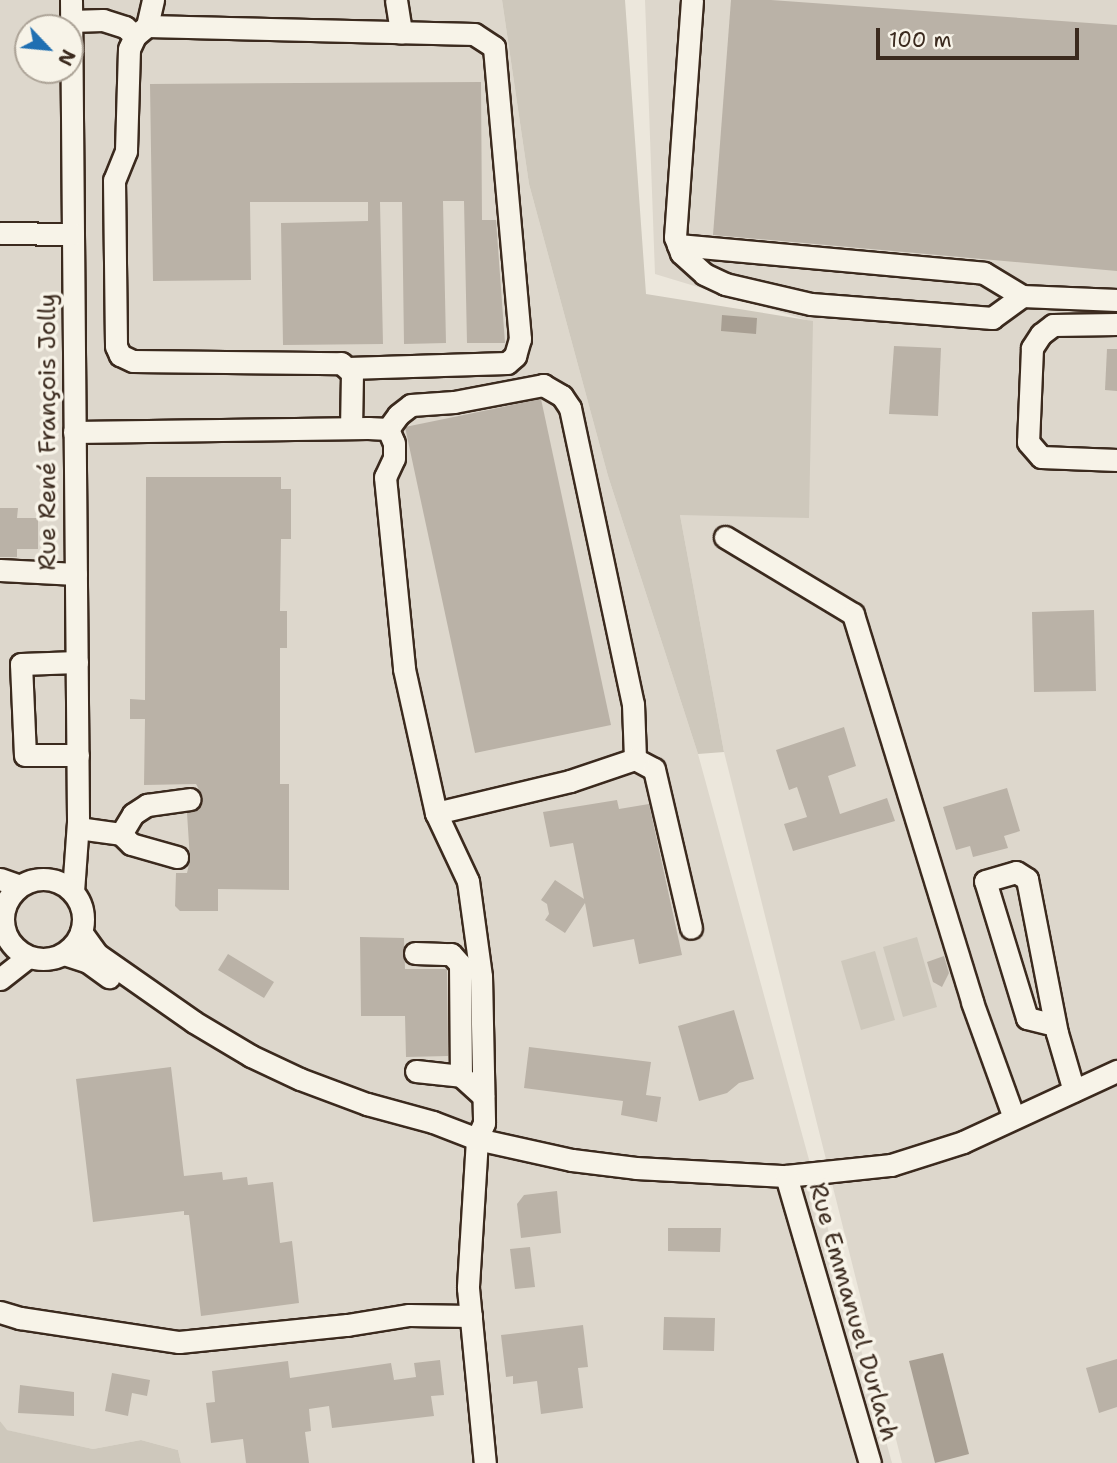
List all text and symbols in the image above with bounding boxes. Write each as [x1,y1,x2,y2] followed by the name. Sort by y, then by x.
[14,14,84,84] north arrow
[879,14,1082,58] scale bar
[889,26,952,54] text: 100 m
[52,45,81,70] text: N
[34,293,62,571] street label: Rue René François Jolly
[802,1179,904,1445] street label: Rue Emmanuel Durlach

